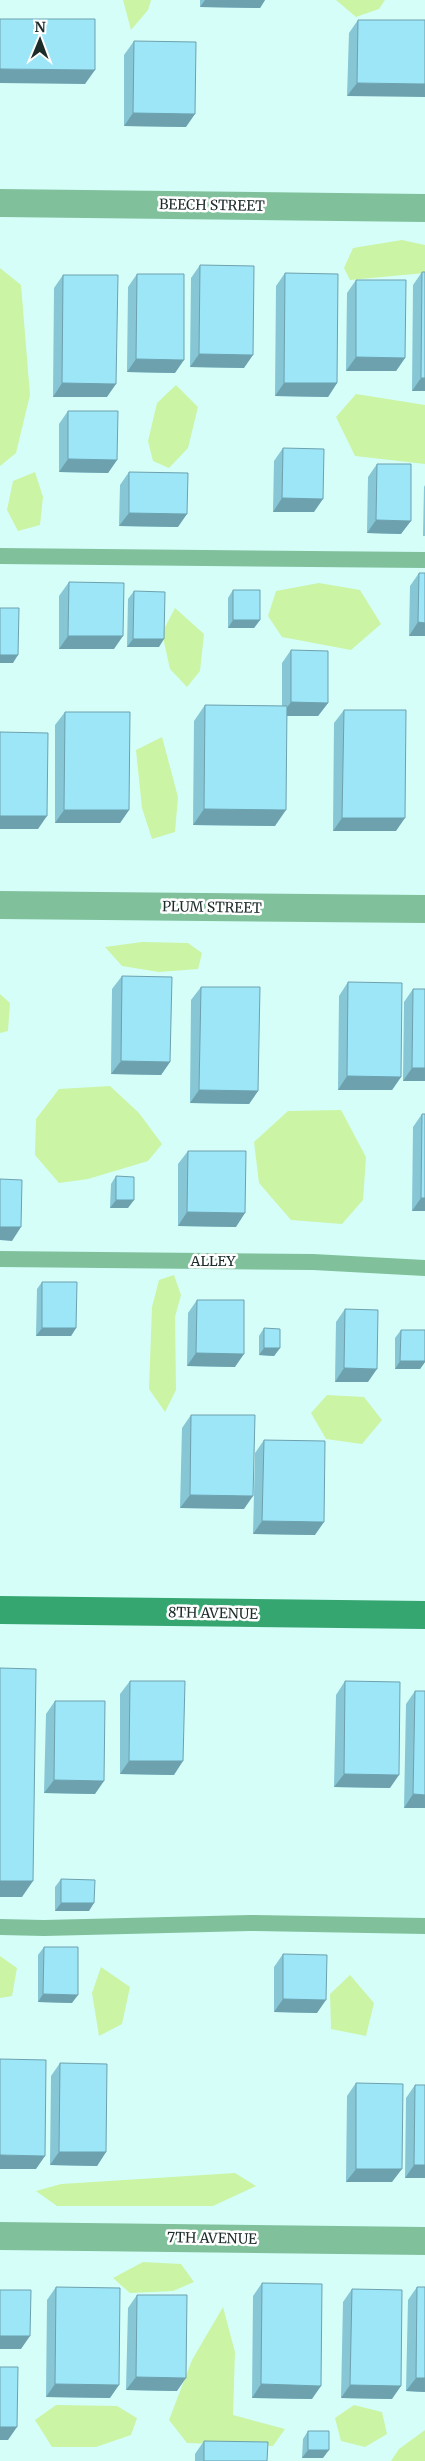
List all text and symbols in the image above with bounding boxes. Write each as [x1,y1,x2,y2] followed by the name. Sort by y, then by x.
[15,15,65,65] north arrow
[35,18,46,36] text: N
[159,195,265,215] street label: BEECH STREET
[162,897,262,917] street label: PLUM STREET
[190,1252,236,1270] street label: ALLEY
[168,1603,258,1623] street label: 8TH AVENUE
[167,2228,257,2248] street label: 7TH AVENUE

